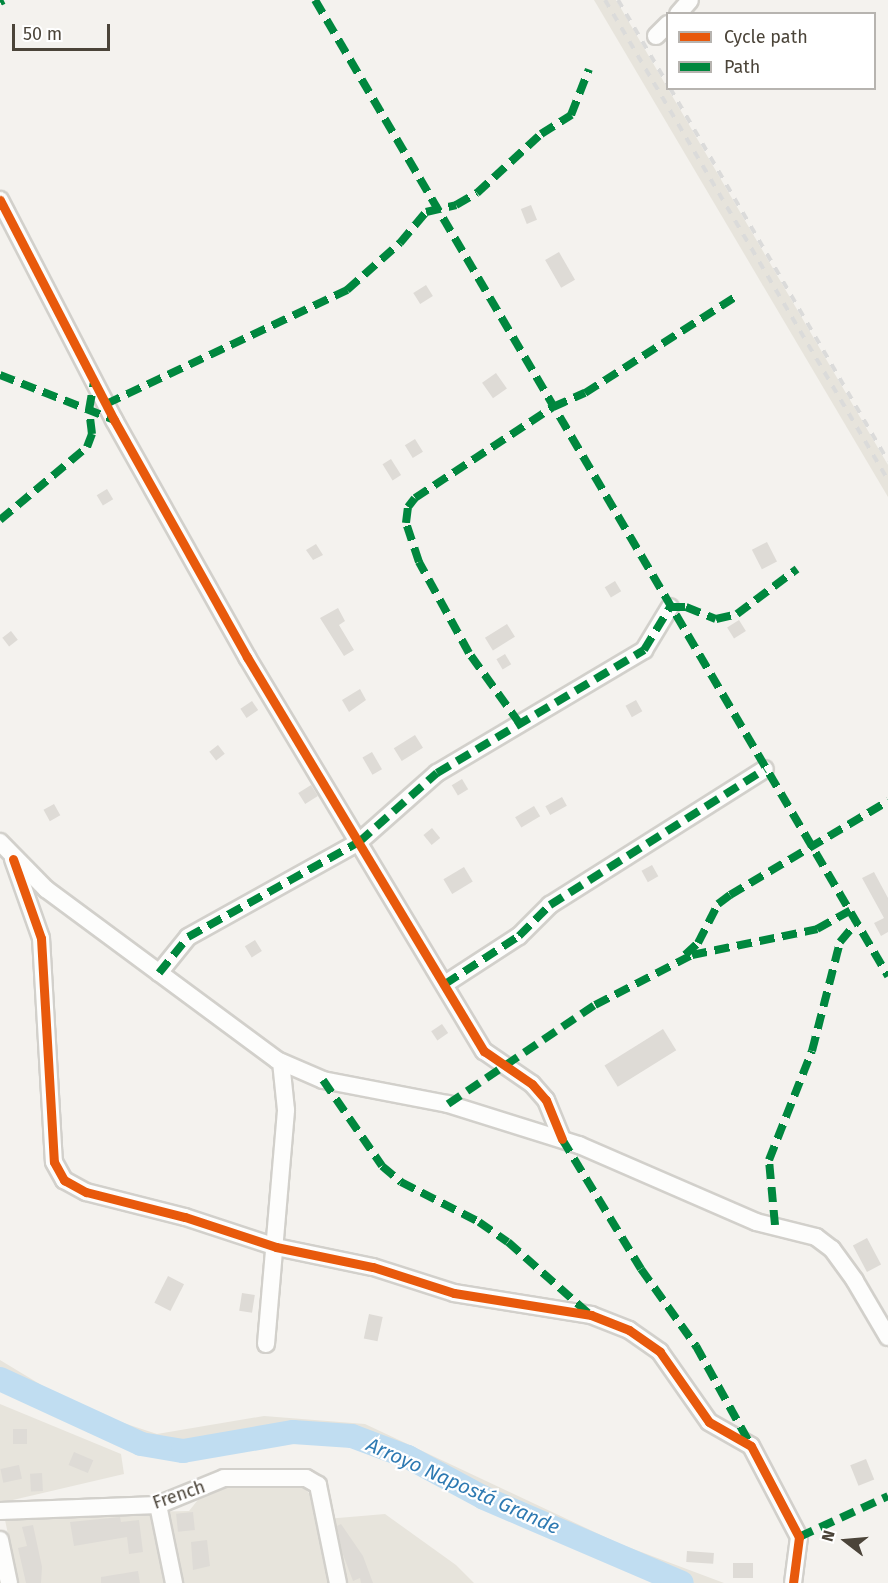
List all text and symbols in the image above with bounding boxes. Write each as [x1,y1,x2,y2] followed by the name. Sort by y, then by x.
[15,12,112,50] scale bar
[666,12,876,90] legend
[23,23,62,45] text: 50 m
[724,26,808,48] text: Cycle path
[724,56,760,78] text: Path
[363,1433,563,1539] water label: Arroyo Napostá Grande
[150,1476,208,1514] street label: French
[816,1511,876,1571] north arrow
[818,1528,839,1544] text: N

